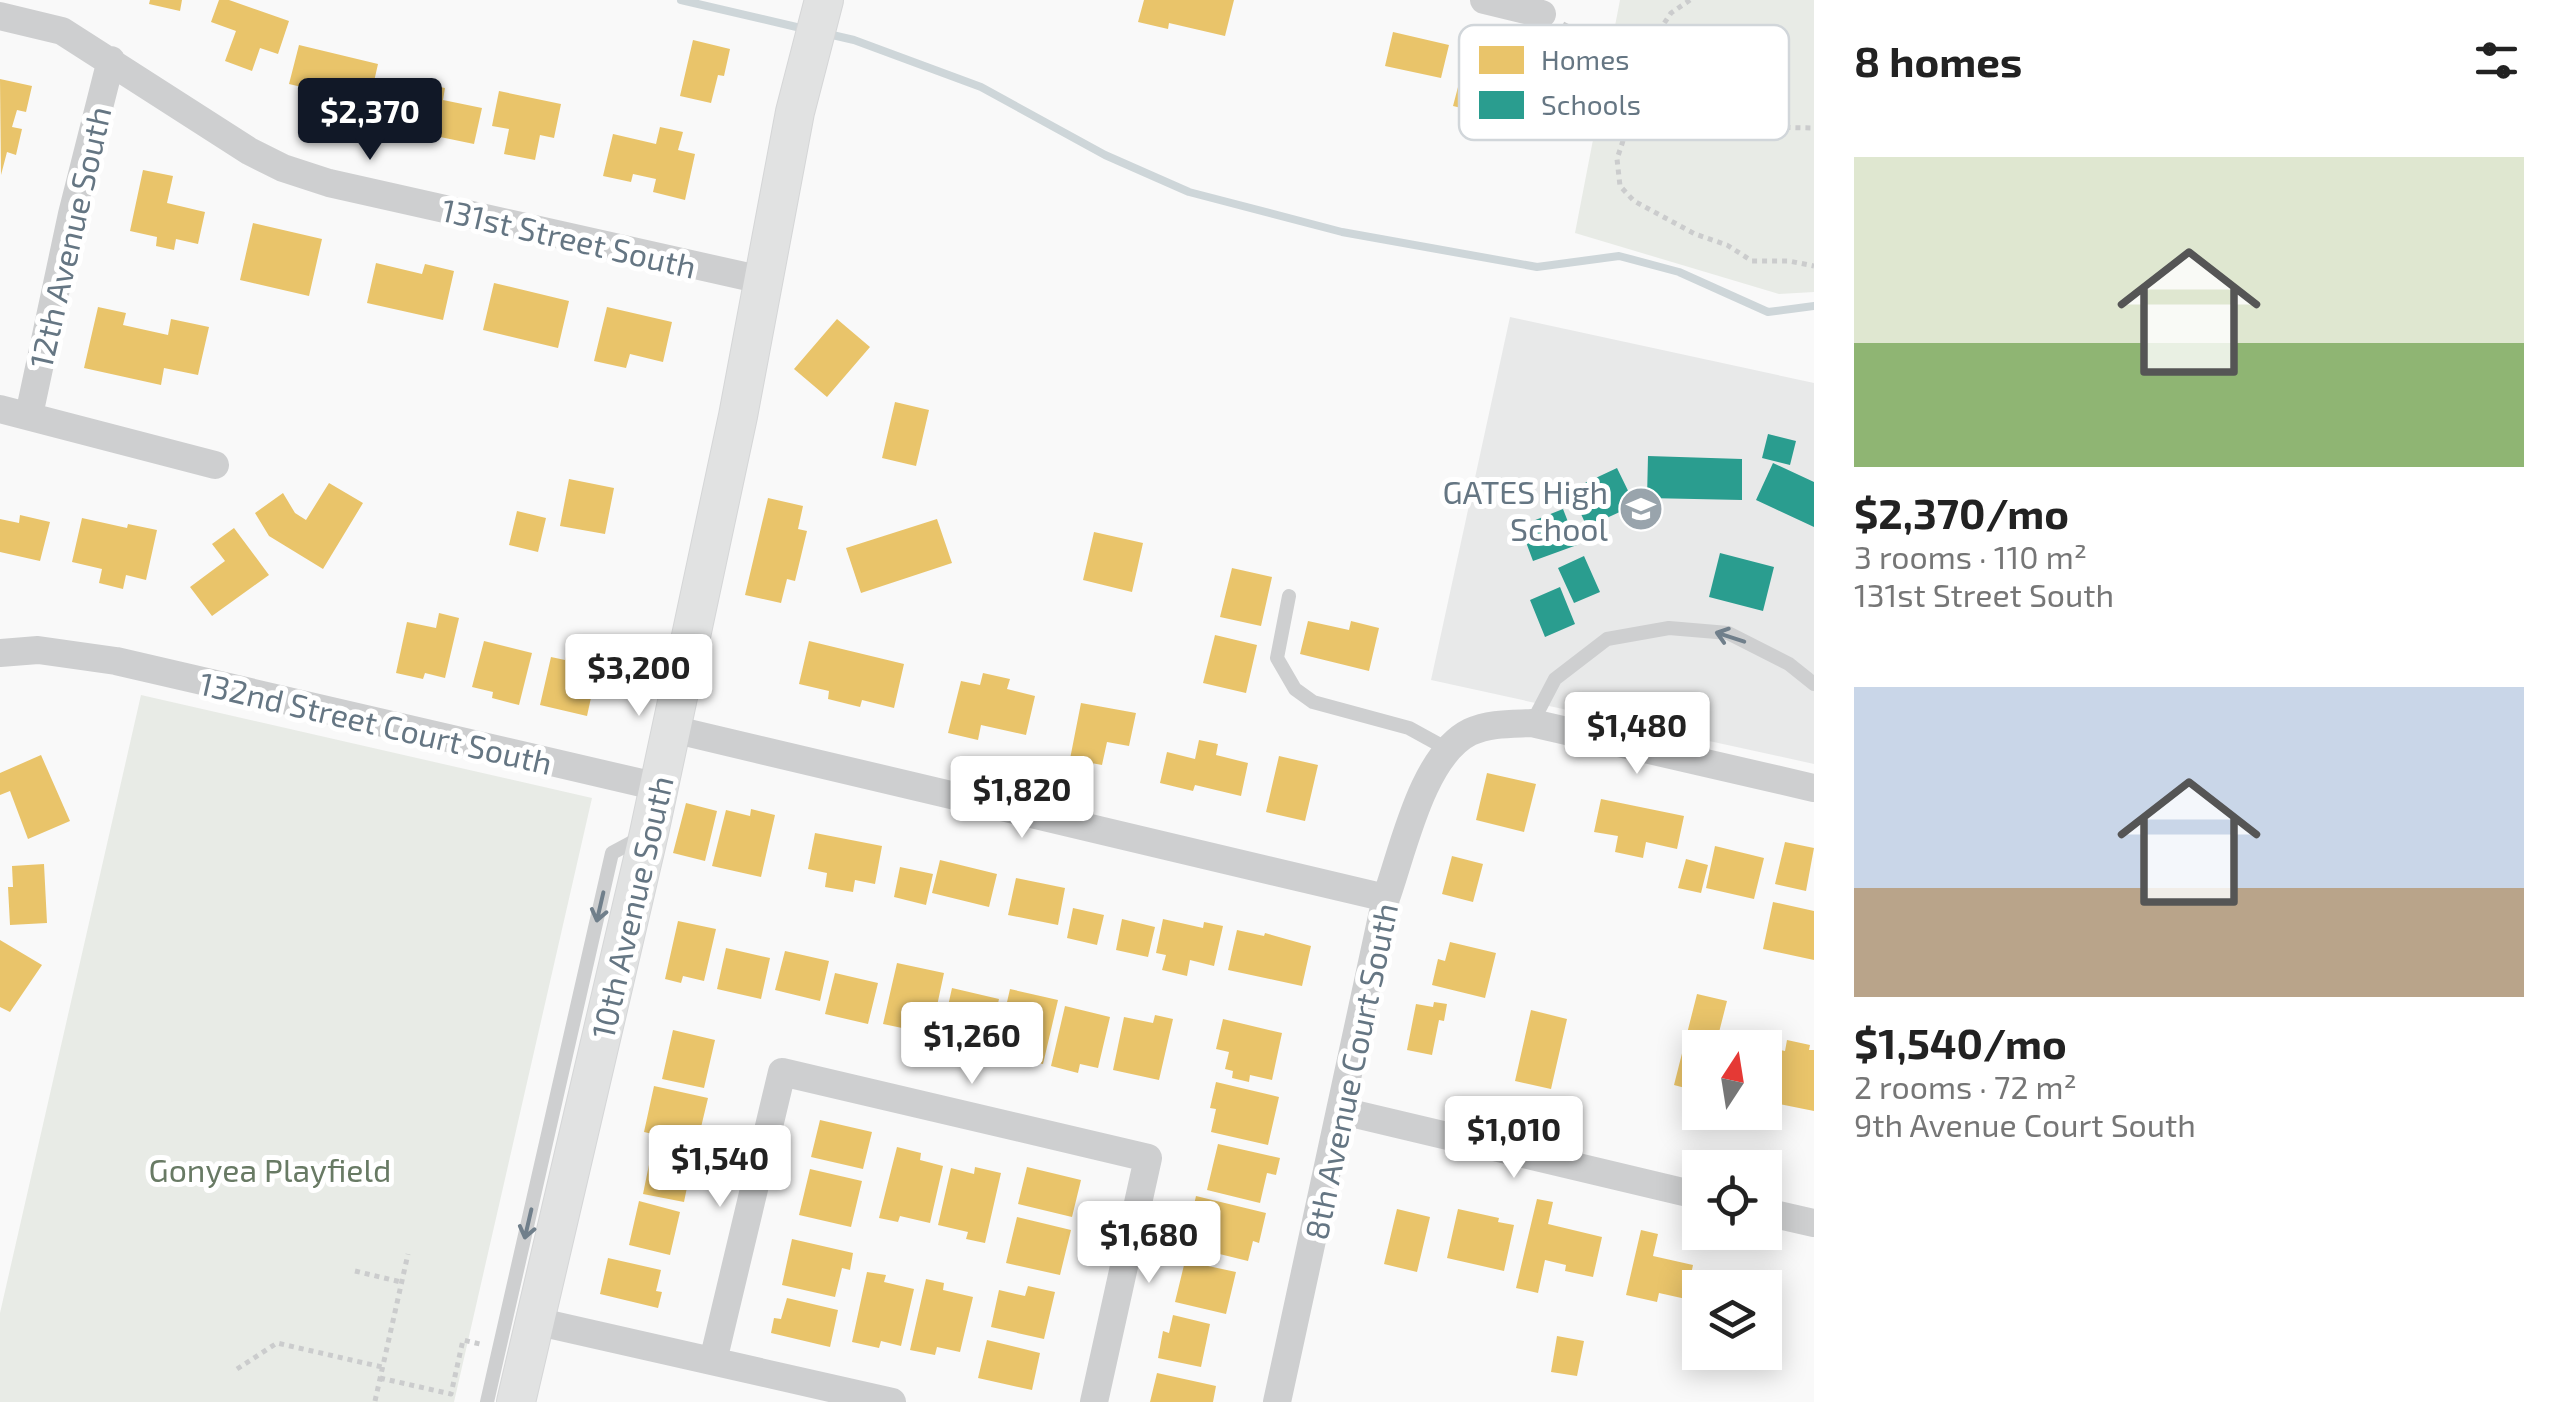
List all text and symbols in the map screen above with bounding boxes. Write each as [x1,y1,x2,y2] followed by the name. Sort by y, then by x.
[1459,25,1789,140] legend
[2469,33,2524,88] icon: filters
[1854,35,2022,85] text: 8 homes
[1541,42,1629,76] text: Homes
[289,78,451,163] pin: $2,370
[1541,87,1641,121] text: Schools
[320,91,420,129] text: $2,370
[20,102,118,372] street label: 12th Avenue South
[438,189,700,285] street label: 131st Street South
[2099,222,2279,402] icon: home
[1443,472,1608,547] place label: GATES High School
[1618,486,1664,532] school or university icon: GATES High School
[1854,487,2069,537] text: $2,370/mo
[1854,537,2087,575] text: 3 rooms · 110 m²
[1854,575,2114,613] text: 131st Street South
[1715,626,1747,644] one-way arrow
[558,634,720,719] pin: $3,200
[587,647,691,685] text: $3,200
[196,663,556,781] street label: 132nd Street Court South
[1556,692,1718,777] pin: $1,480
[1587,705,1687,743] text: $1,480
[2099,752,2279,932] icon: home
[941,756,1103,841] pin: $1,820
[973,769,1071,807] text: $1,820
[582,772,680,1042] street label: 10th Avenue South
[590,890,608,922] one-way arrow
[1296,899,1404,1243] street label: 8th Avenue Court South
[891,1002,1053,1087] pin: $1,260
[923,1015,1021,1053] text: $1,260
[1854,1017,2067,1067] text: $1,540/mo
[1682,1030,1782,1130] north arrow
[1682,1030,1782,1370] map controls
[1854,1067,2077,1105] text: 2 rooms · 72 m²
[1433,1096,1595,1181] pin: $1,010
[1854,1105,2196,1143] text: 9th Avenue Court South
[1467,1109,1561,1147] text: $1,010
[639,1125,801,1210] pin: $1,540
[671,1138,769,1176] text: $1,540
[149,1150,391,1188] park label: Gonyea Playfield
[1682,1150,1782,1250] button: locate
[1068,1201,1230,1286] pin: $1,680
[518,1207,536,1239] one-way arrow
[1099,1214,1199,1252] text: $1,680
[1682,1270,1782,1370] button: layers

